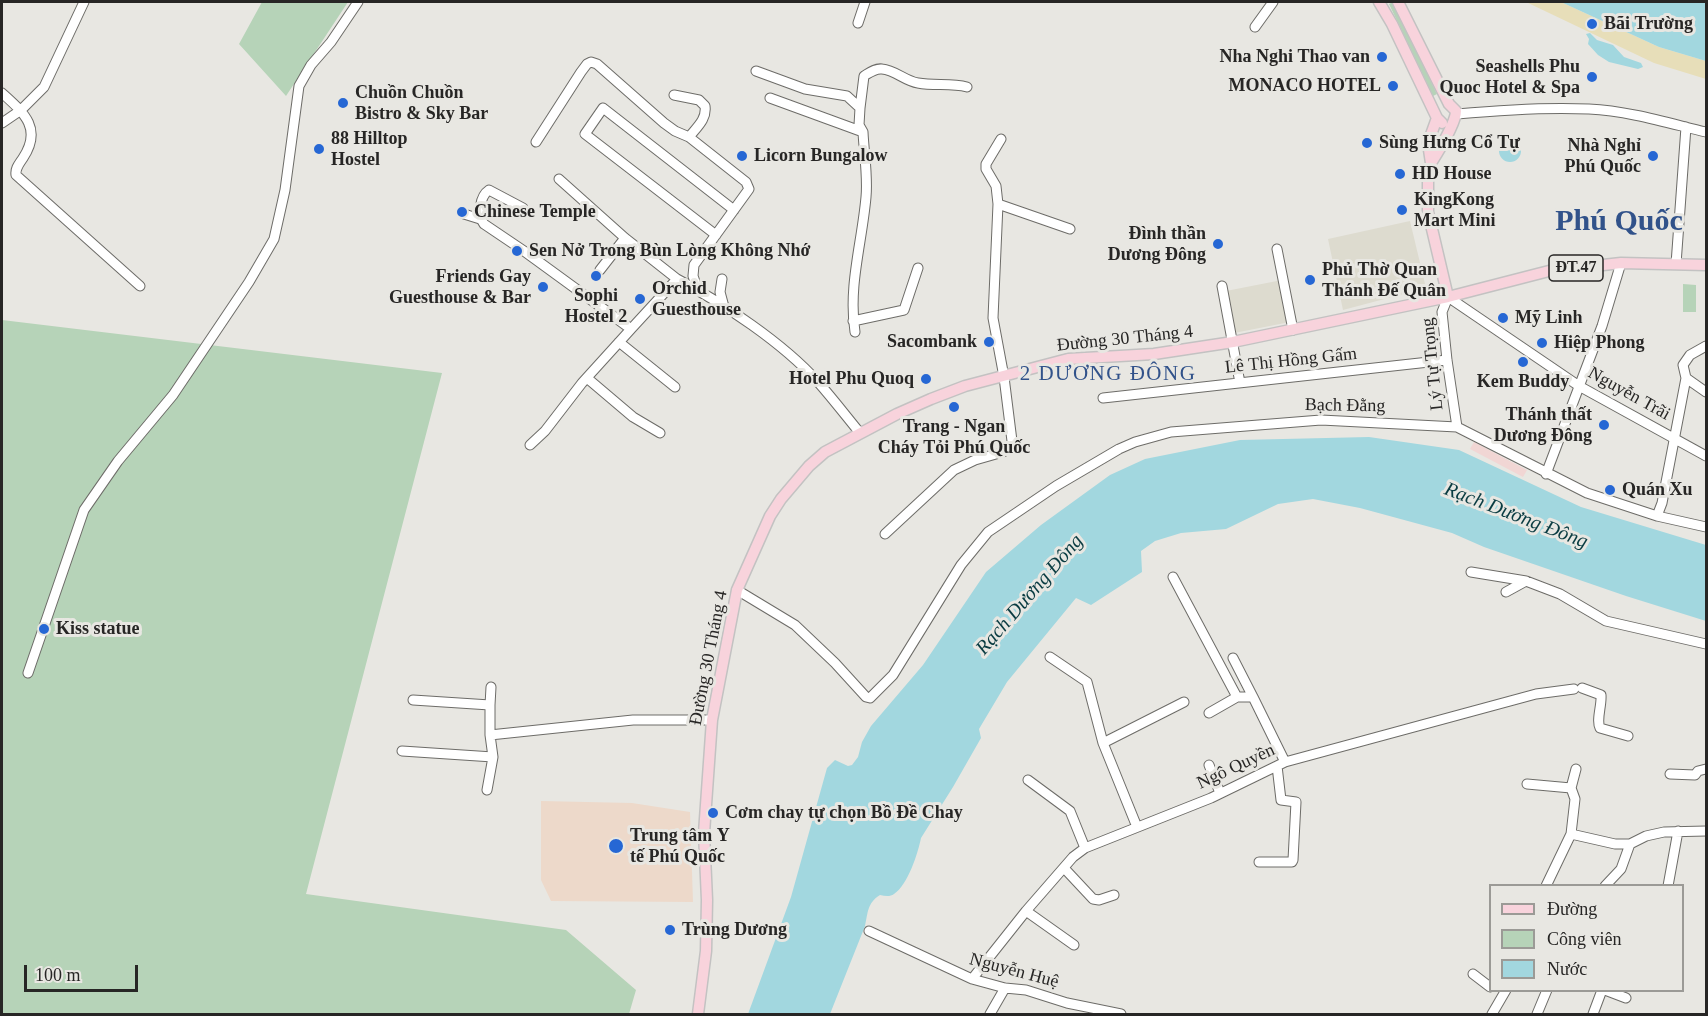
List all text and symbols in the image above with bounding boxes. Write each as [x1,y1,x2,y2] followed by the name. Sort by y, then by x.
[1604,13,1693,35] place label: Bãi Trường
[1585,17,1599,31] marker: Bãi Trường
[1219,46,1370,68] place label: Nha Nghi Thao van
[1375,50,1389,64] marker: Nha Nghi Thao van
[1439,56,1580,98] place label: Seashells Phu Quoc Hotel & Spa
[1585,70,1599,84] marker: Seashells Phu Quoc Hotel & Spa
[1228,75,1381,97] place label: MONACO HOTEL
[1386,79,1400,93] marker: MONACO HOTEL
[355,82,488,124] place label: Chuồn Chuồn Bistro & Sky Bar
[336,96,350,110] marker: Chuồn Chuồn Bistro & Sky Bar
[331,128,408,170] place label: 88 Hilltop Hostel
[1379,132,1520,154] place label: Sùng Hưng Cổ Tự
[1564,135,1641,178] place label: Nhà Nghỉ Phú Quốc
[1360,136,1374,150] marker: Sùng Hưng Cổ Tự
[312,142,326,156] marker: 88 Hilltop Hostel
[754,145,888,167] place label: Licorn Bungalow
[735,149,749,163] marker: Licorn Bungalow
[1646,149,1660,163] marker: Nhà Nghỉ Phú Quốc
[1412,163,1492,185] place label: HD House
[1393,167,1407,181] marker: HD House
[1414,189,1495,232] place label: KingKong Mart Mini
[474,201,596,223] place label: Chinese Temple
[1395,203,1409,217] marker: KingKong Mart Mini
[1555,204,1683,240] district label: Phú Quốc
[455,205,469,219] marker: Chinese Temple
[1108,223,1206,266] place label: Đình thần Dương Đông
[1211,237,1225,251] marker: Đình thần Dương Đông
[529,240,810,262] place label: Sen Nở Trong Bùn Lòng Không Nhớ
[510,244,524,258] marker: Sen Nở Trong Bùn Lòng Không Nhớ
[1549,255,1603,281] road number: ĐT.47
[1322,259,1446,302] place label: Phủ Thờ Quan Thánh Đế Quân
[389,266,531,308] place label: Friends Gay Guesthouse & Bar
[589,269,603,283] marker: Sophi Hostel 2
[1303,273,1317,287] marker: Phủ Thờ Quan Thánh Đế Quân
[652,278,741,320] place label: Orchid Guesthouse
[536,280,550,294] marker: Friends Gay Guesthouse & Bar
[565,285,627,328] place label: Sophi Hostel 2
[633,292,647,306] marker: Orchid Guesthouse
[1515,307,1583,329] place label: Mỹ Linh
[1496,311,1510,325] marker: Mỹ Linh
[1417,317,1449,411] street label: Lý Tự Trọng
[1056,321,1194,357] street label: Đường 30 Tháng 4
[887,331,977,353] place label: Sacombank
[1554,332,1645,354] place label: Hiệp Phong
[982,335,996,349] marker: Sacombank
[1535,336,1549,350] marker: Hiệp Phong
[1224,343,1358,379] street label: Lê Thị Hồng Gấm
[1516,355,1530,369] marker: Kem Buddy
[1020,361,1196,387] district label: 2 DƯƠNG ĐÔNG
[1584,363,1674,425] street label: Nguyễn Trãi
[789,368,914,390] place label: Hotel Phu Quoq
[1477,371,1569,393] place label: Kem Buddy
[919,372,933,386] marker: Hotel Phu Quoq
[1305,394,1385,418] street label: Bạch Đằng
[947,400,961,414] marker: Trang - Ngan Cháy Tỏi Phú Quốc
[1494,404,1592,446] place label: Thánh thất Dương Đông
[878,416,1030,458] place label: Trang - Ngan Cháy Tỏi Phú Quốc
[1597,418,1611,432] marker: Thánh thất Dương Đông
[1441,478,1591,554] water label: Rạch Dương Đông
[1622,479,1693,501] place label: Quán Xu
[1603,483,1617,497] marker: Quán Xu
[971,530,1089,660] water label: Rạch Dương Đông
[685,589,733,727] street label: Đường 30 Tháng 4
[56,618,140,640] place label: Kiss statue
[37,622,51,636] marker: Kiss statue
[1194,740,1278,794] street label: Ngô Quyền
[725,802,963,824] place label: Cơm chay tự chọn Bồ Đề Chay
[706,806,720,820] marker: Cơm chay tự chọn Bồ Đề Chay
[630,825,730,868] place label: Trung tâm Y tế Phú Quốc
[607,837,625,855] marker: Trung tâm Y tế Phú Quốc
[1489,884,1684,992] legend
[1547,899,1597,919] text: Đường
[682,919,787,941] place label: Trùng Dương
[663,923,677,937] marker: Trùng Dương
[1547,929,1622,949] text: Công viên
[967,949,1061,993] street label: Nguyễn Huệ
[27,953,141,991] scale bar
[1547,959,1587,979] text: Nước
[35,965,81,985] text: 100 m

